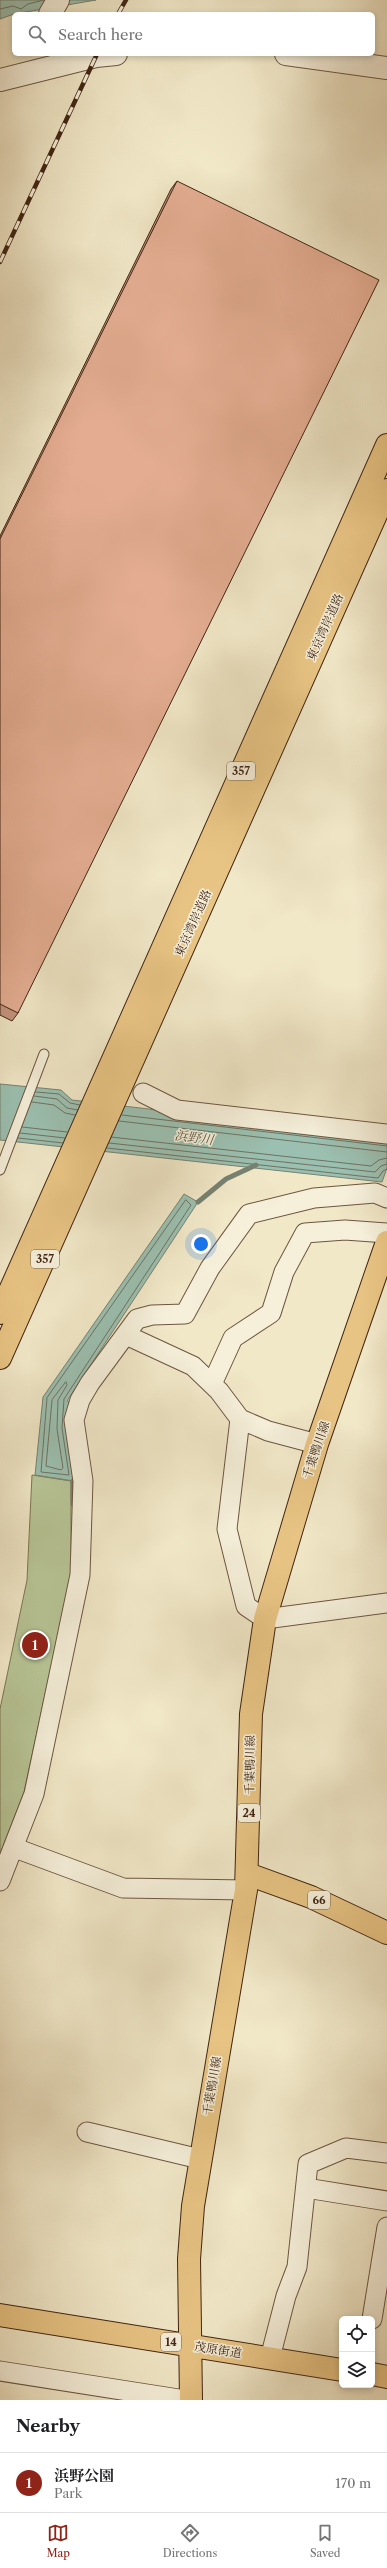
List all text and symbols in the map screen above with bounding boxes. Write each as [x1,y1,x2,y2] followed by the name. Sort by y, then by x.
[12,12,375,56] search box
[26,23,48,45] icon: search
[58,25,143,44] text: Search here
[303,591,346,663] street label: 東京湾岸道路
[227,762,255,780] road number: 357
[171,887,214,959] street label: 東京湾岸道路
[174,1126,216,1148] water label: 浜野川
[191,1234,211,1254] your location
[31,1250,59,1268] road number: 357
[299,1419,332,1481] street label: 千葉鴨川線
[22,1630,48,1660] pin: 1
[241,1735,258,1795] street label: 千葉鴨川線
[238,1804,260,1822] road number: 24
[308,1891,330,1909] road number: 66
[199,2055,224,2117] street label: 千葉鴨川線
[339,2316,375,2388] map controls
[339,2316,375,2352] button: locate
[161,2333,181,2351] road number: 14
[193,2338,243,2361] street label: 茂原街道
[339,2352,375,2388] button: layers
[16,2416,80,2436] text: Nearby
[54,2466,114,2485] text: 浜野公園
[26,2475,32,2491] text: 1
[335,2475,371,2491] text: 170 m
[54,2485,82,2501] text: Park
[46,2522,70,2560] tab: Map
[163,2522,217,2560] tab: Directions
[310,2522,341,2560] tab: Saved

